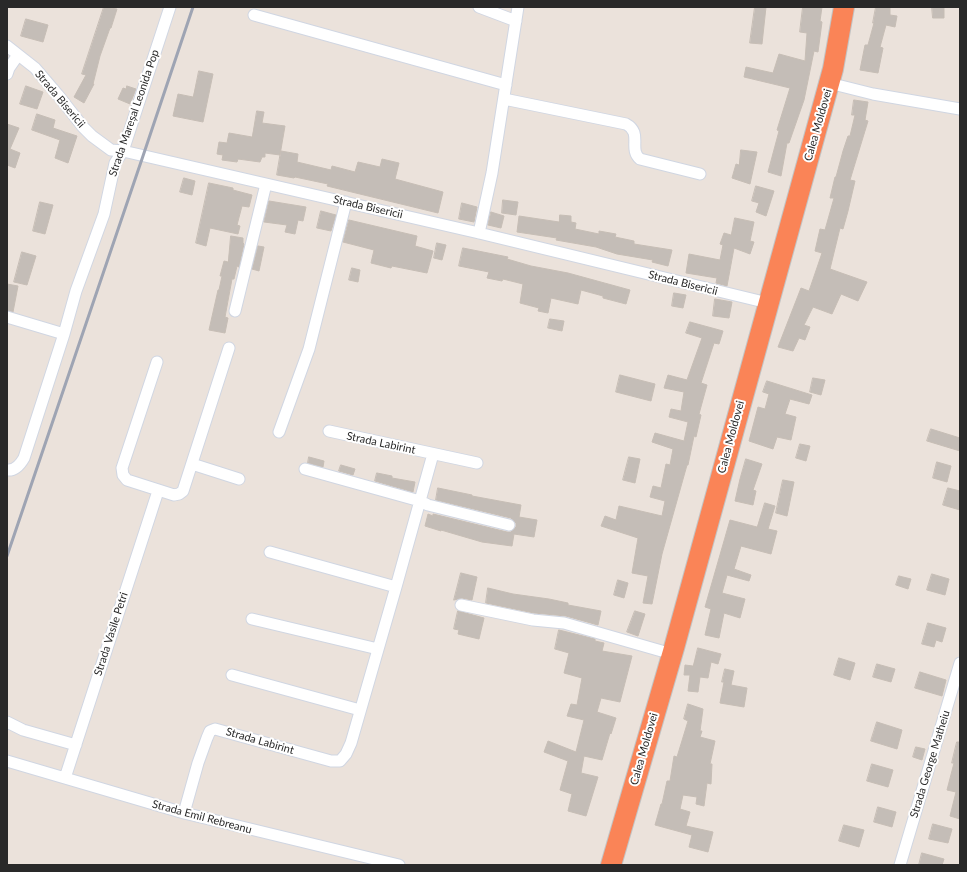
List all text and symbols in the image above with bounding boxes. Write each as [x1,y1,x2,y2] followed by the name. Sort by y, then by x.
[106,48,162,178] street label: Strada Mareșal Leonida Pop
[32,68,88,130] street label: Strada Bisericii
[801,87,835,163] street label: Calea Moldovei
[332,193,404,221] street label: Strada Bisericii
[647,268,719,298] street label: Strada Bisericii
[715,399,747,475] street label: Calea Moldovei
[345,429,417,457] street label: Strada Labirint
[91,591,131,677] street label: Strada Vasile Petri
[907,709,953,819] street label: Strada George Matheiu
[627,711,661,787] street label: Calea Moldovei
[225,725,295,757] street label: Strada Labirint
[151,797,253,837] street label: Strada Emil Rebreanu

